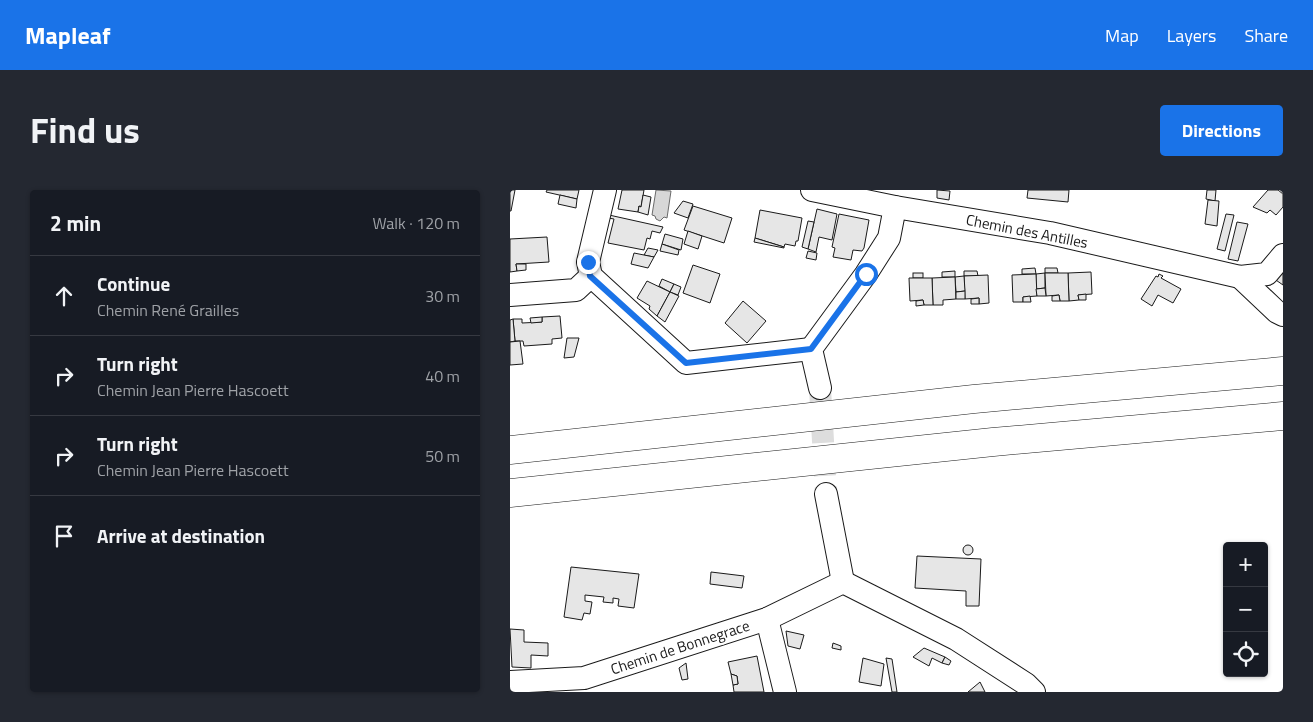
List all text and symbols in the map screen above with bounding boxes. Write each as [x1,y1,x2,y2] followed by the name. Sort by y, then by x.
[25,17,110,53] text: Mapleaf
[1105,22,1139,49] text: Map
[1167,22,1216,49] text: Layers
[1244,22,1288,49] text: Share
[30,103,140,157] text: Find us
[1160,105,1283,156] button: Directions
[50,207,101,239] text: 2 min
[964,208,1090,254] street label: Chemin des Antilles
[372,211,460,235] text: Walk · 120 m
[577,251,600,274] route end
[855,263,878,286] route start
[97,269,170,298] text: Continue
[50,282,78,310] icon: ahead
[425,284,460,308] text: 30 m
[97,298,239,322] text: Chemin René Grailles
[97,349,178,378] text: Turn right
[50,362,78,390] icon: right
[425,364,460,388] text: 40 m
[97,378,289,402] text: Chemin Jean Pierre Hascoett
[97,429,178,458] text: Turn right
[50,442,78,470] icon: right
[425,444,460,468] text: 50 m
[97,458,289,482] text: Chemin Jean Pierre Hascoett
[97,521,265,550] text: Arrive at destination
[50,522,78,550] icon: arrive
[1223,542,1268,677] map controls
[1223,542,1268,587] button: +
[1223,587,1268,632] button: −
[607,614,753,680] street label: Chemin de Bonnegrace
[1223,632,1268,677] button: locate

